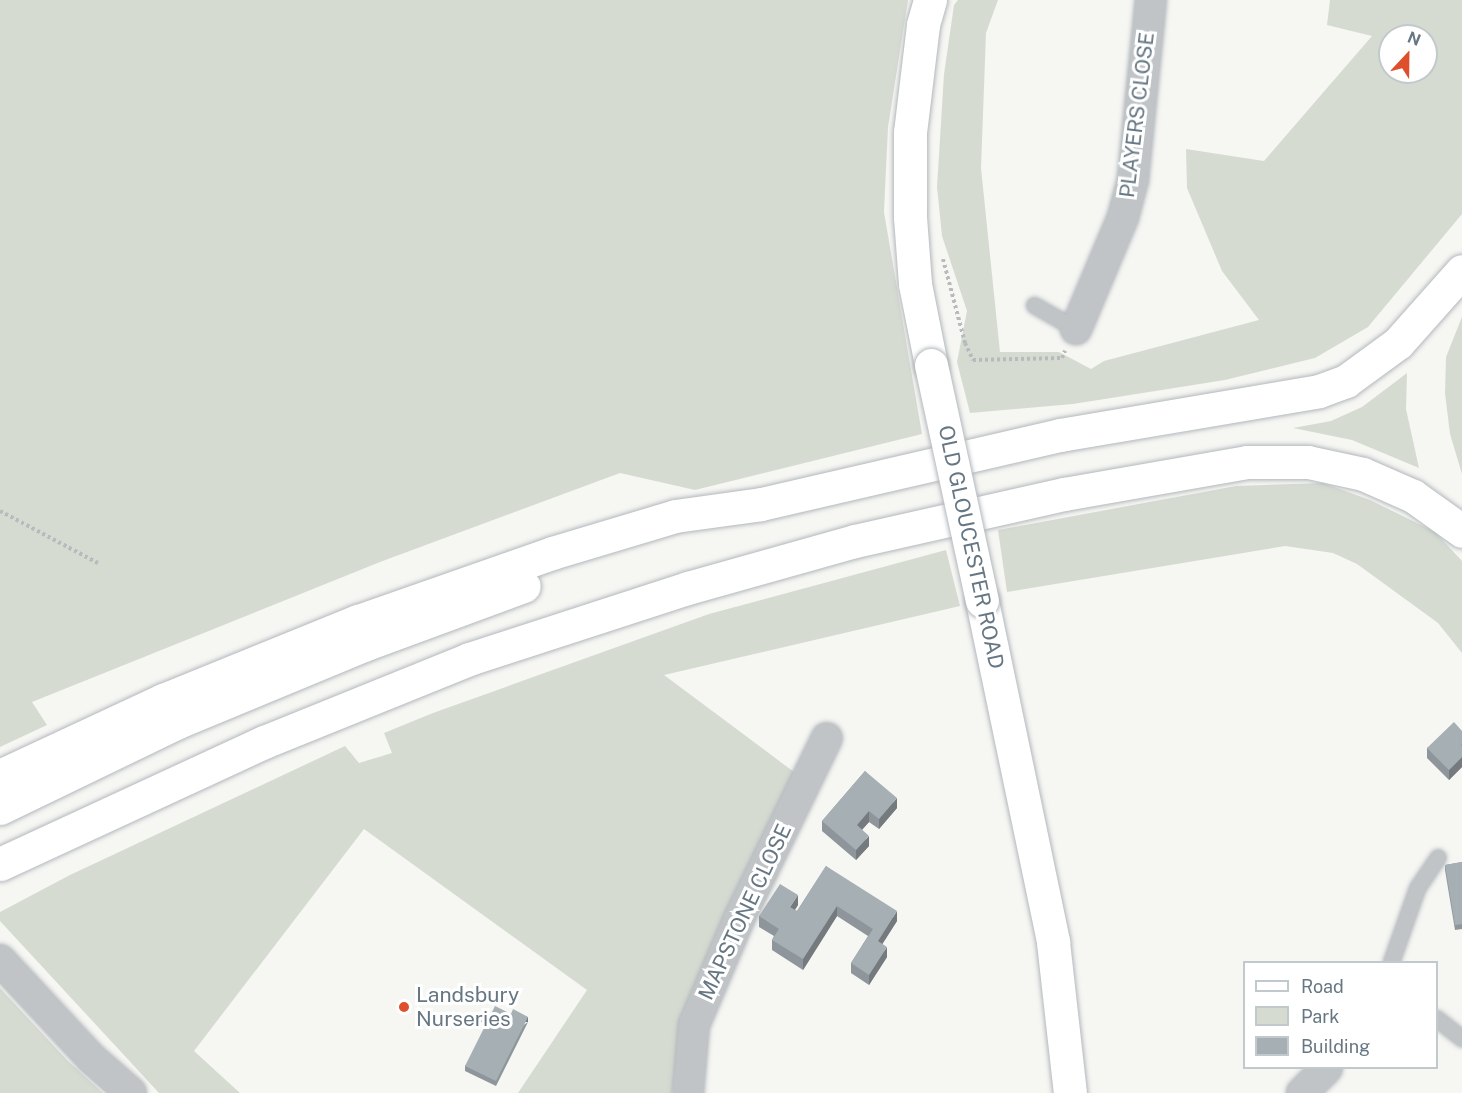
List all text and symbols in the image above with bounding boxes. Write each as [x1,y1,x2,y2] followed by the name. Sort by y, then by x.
[1378,24,1438,84] north arrow
[1405,28,1424,50] text: N
[1114,31,1160,199] street label: PLAYERS CLOSE
[933,423,1009,671] street label: OLD GLOUCESTER ROAD
[693,820,797,1004] street label: MAPSTONE CLOSE
[1243,961,1438,1069] legend
[1301,976,1344,997] text: Road
[416,982,519,1032] place label: Landsbury Nurseries
[397,1000,411,1014] marker: Landsbury Nurseries
[1301,1006,1339,1027] text: Park
[1301,1036,1370,1057] text: Building

